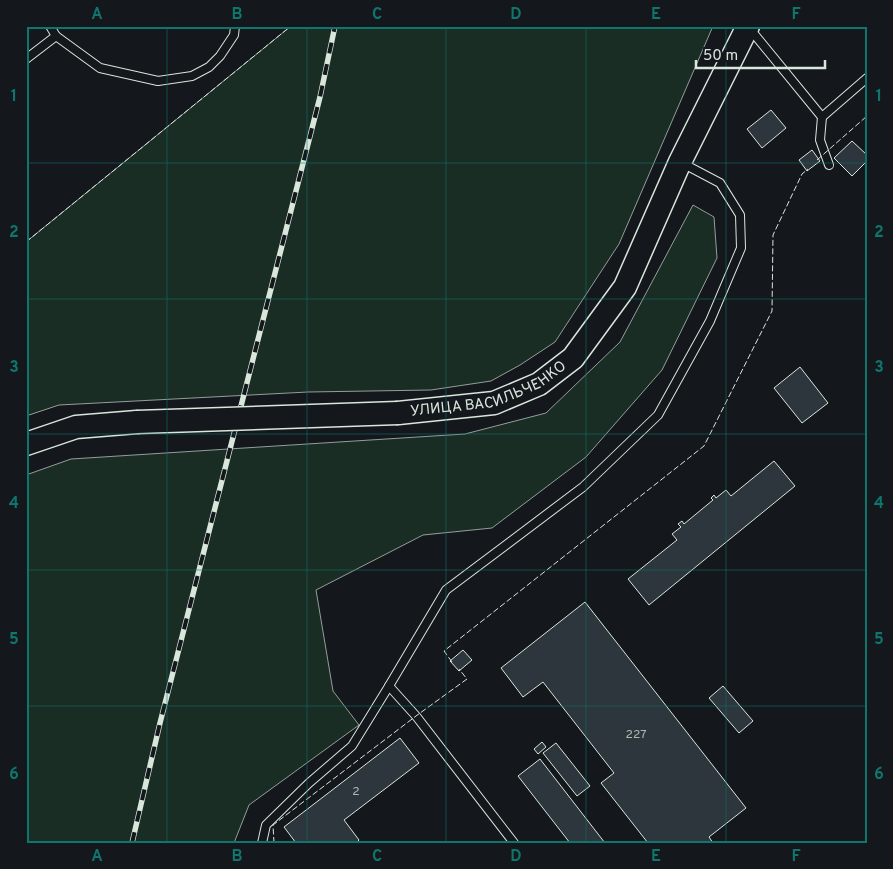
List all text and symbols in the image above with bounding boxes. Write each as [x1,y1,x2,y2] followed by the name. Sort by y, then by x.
[91,5,103,25] text: A
[231,5,243,25] text: B
[372,5,382,25] text: C
[510,5,522,25] text: D
[651,5,661,25] text: E
[791,5,801,25] text: F
[696,38,824,70] scale bar
[703,47,738,66] text: 50 m
[11,87,17,107] text: 1
[876,87,882,107] text: 1
[9,223,19,243] text: 2
[874,223,884,243] text: 2
[409,357,570,421] street label: УЛИЦА ВАСИЛЬЧЕНКО
[9,358,19,378] text: 3
[874,358,884,378] text: 3
[9,494,19,514] text: 4
[874,494,884,514] text: 4
[9,630,19,650] text: 5
[874,630,884,650] text: 5
[626,727,646,743] house number: 227
[9,765,19,785] text: 6
[874,765,884,785] text: 6
[352,784,360,800] house number: 2
[91,847,103,867] text: A
[231,847,243,867] text: B
[372,847,382,867] text: C
[510,847,522,867] text: D
[651,847,661,867] text: E
[791,847,801,867] text: F

